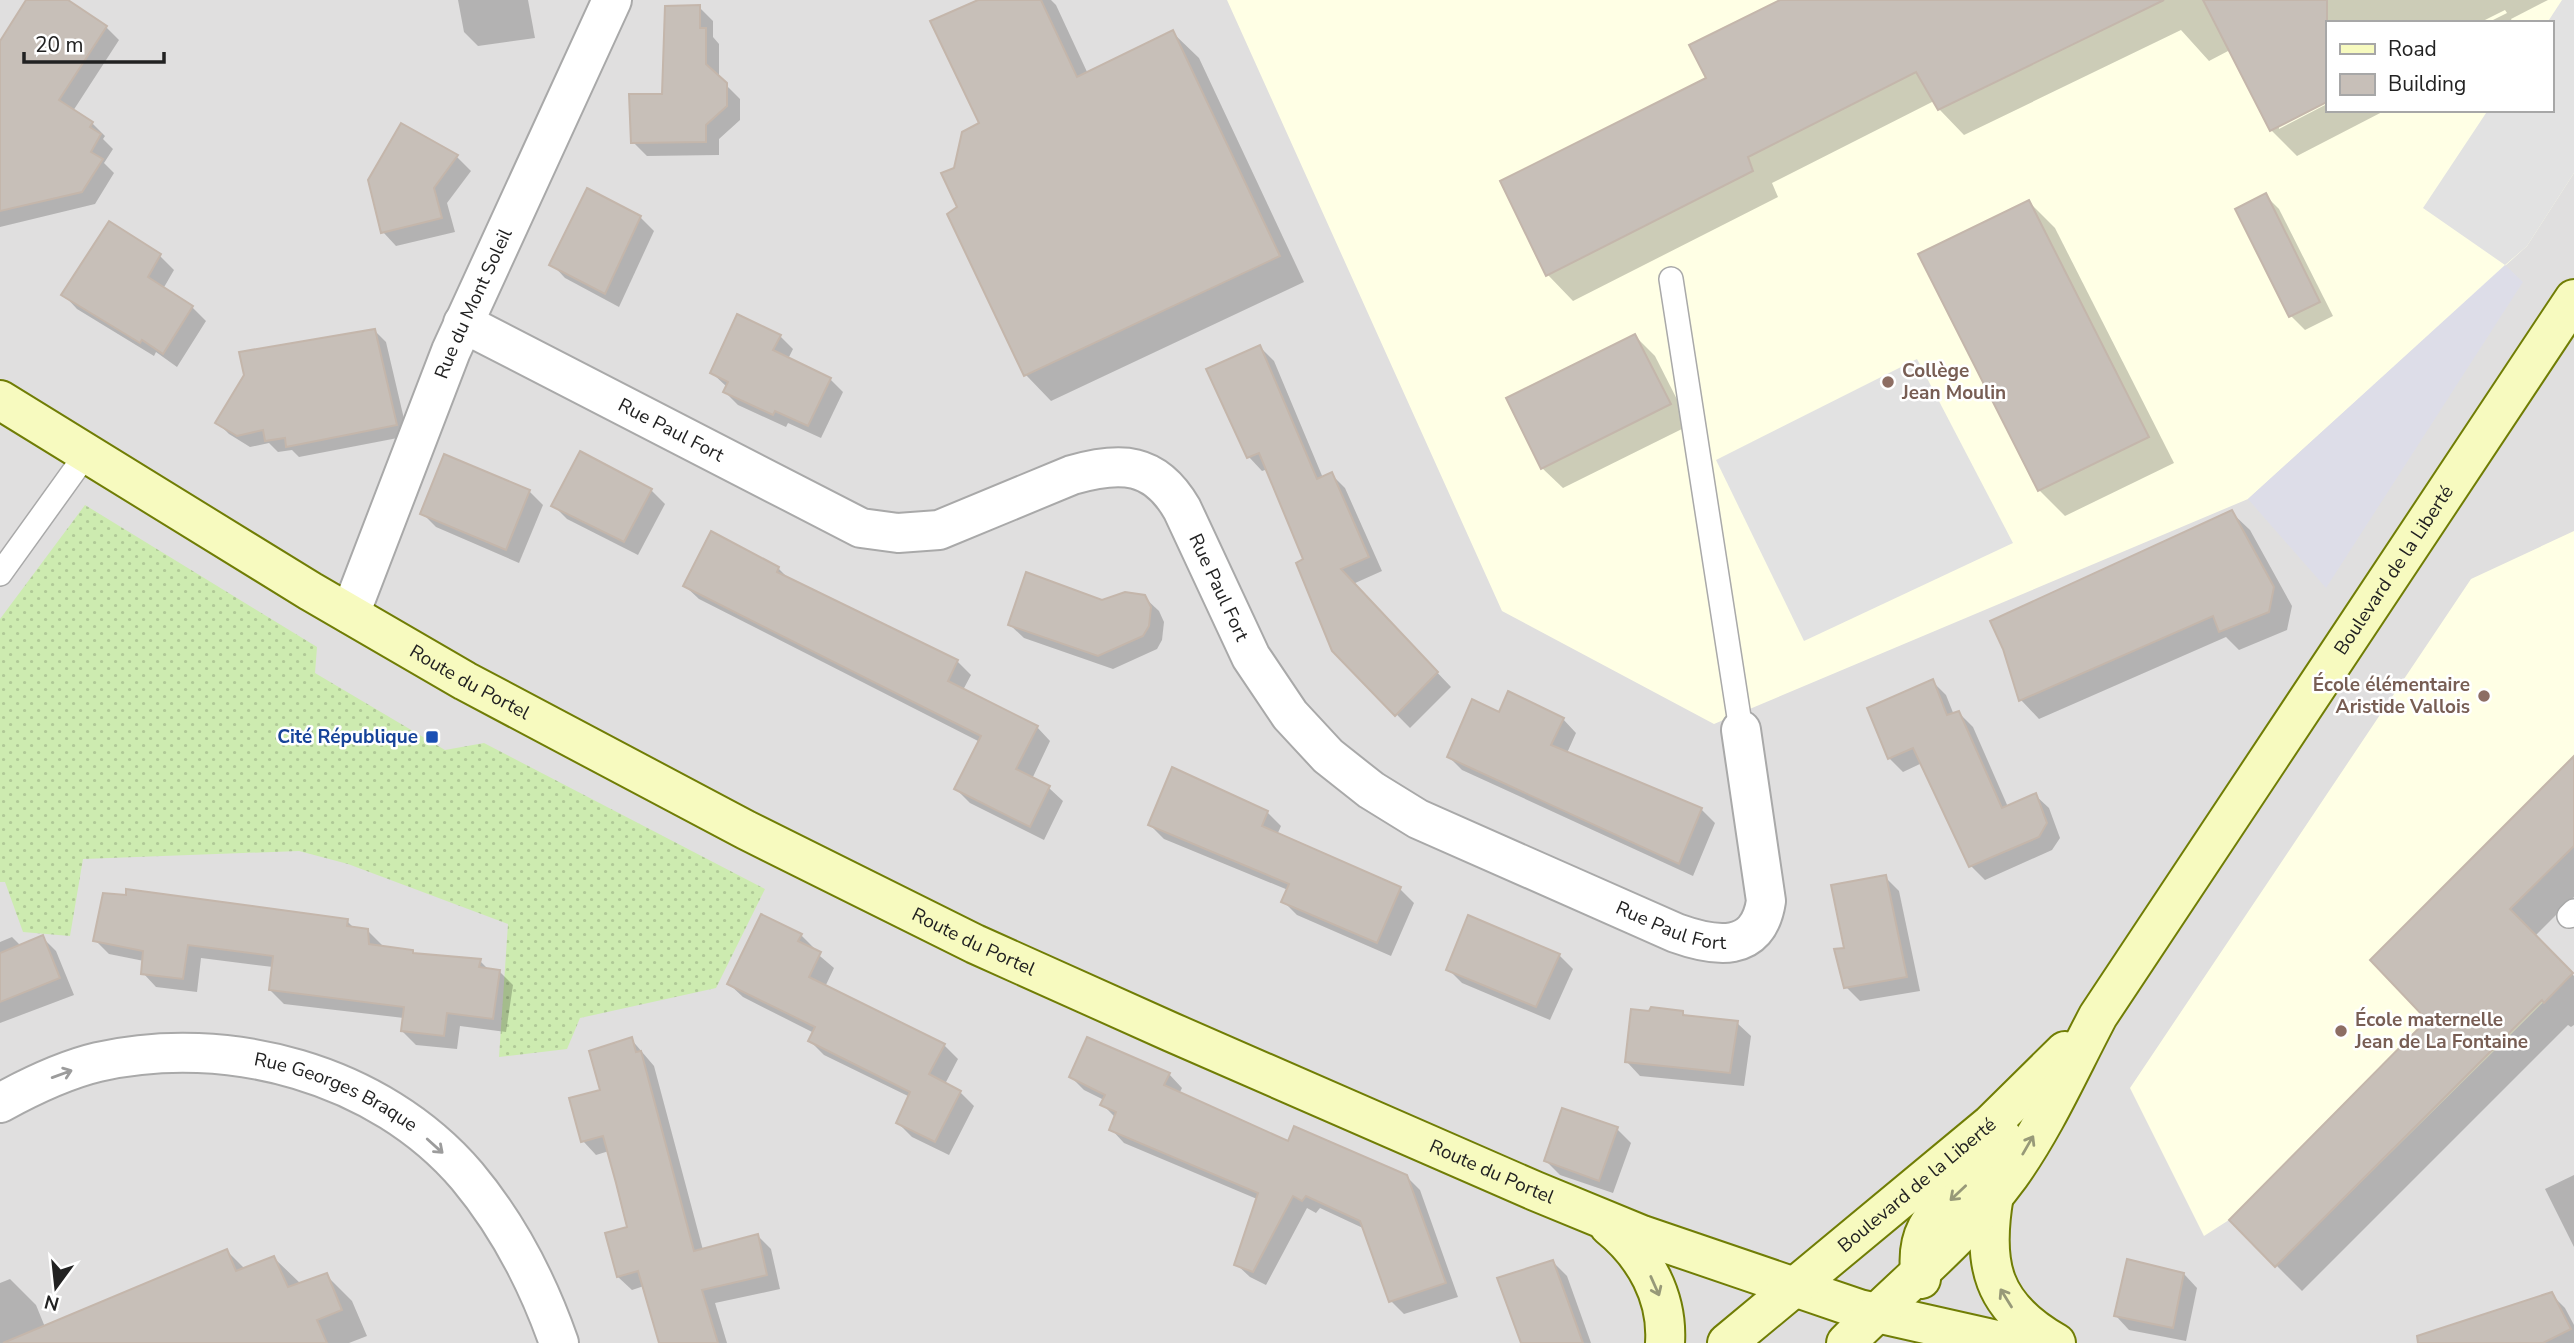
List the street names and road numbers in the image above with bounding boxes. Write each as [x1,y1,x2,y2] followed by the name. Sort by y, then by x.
[429,224,519,383] street label: Rue du Mont Soleil
[614,392,729,468] street label: Rue Paul Fort
[2328,480,2460,660] street label: Boulevard de la Liberté
[1182,529,1255,646] street label: Rue Paul Fort
[405,639,535,726] street label: Route du Portel
[1612,895,1727,956] street label: Rue Paul Fort
[907,902,1040,982] street label: Route du Portel
[252,1046,423,1138] street label: Rue Georges Braque
[1832,1112,2002,1259] street label: Boulevard de la Liberté
[1425,1133,1558,1211] street label: Route du Portel

